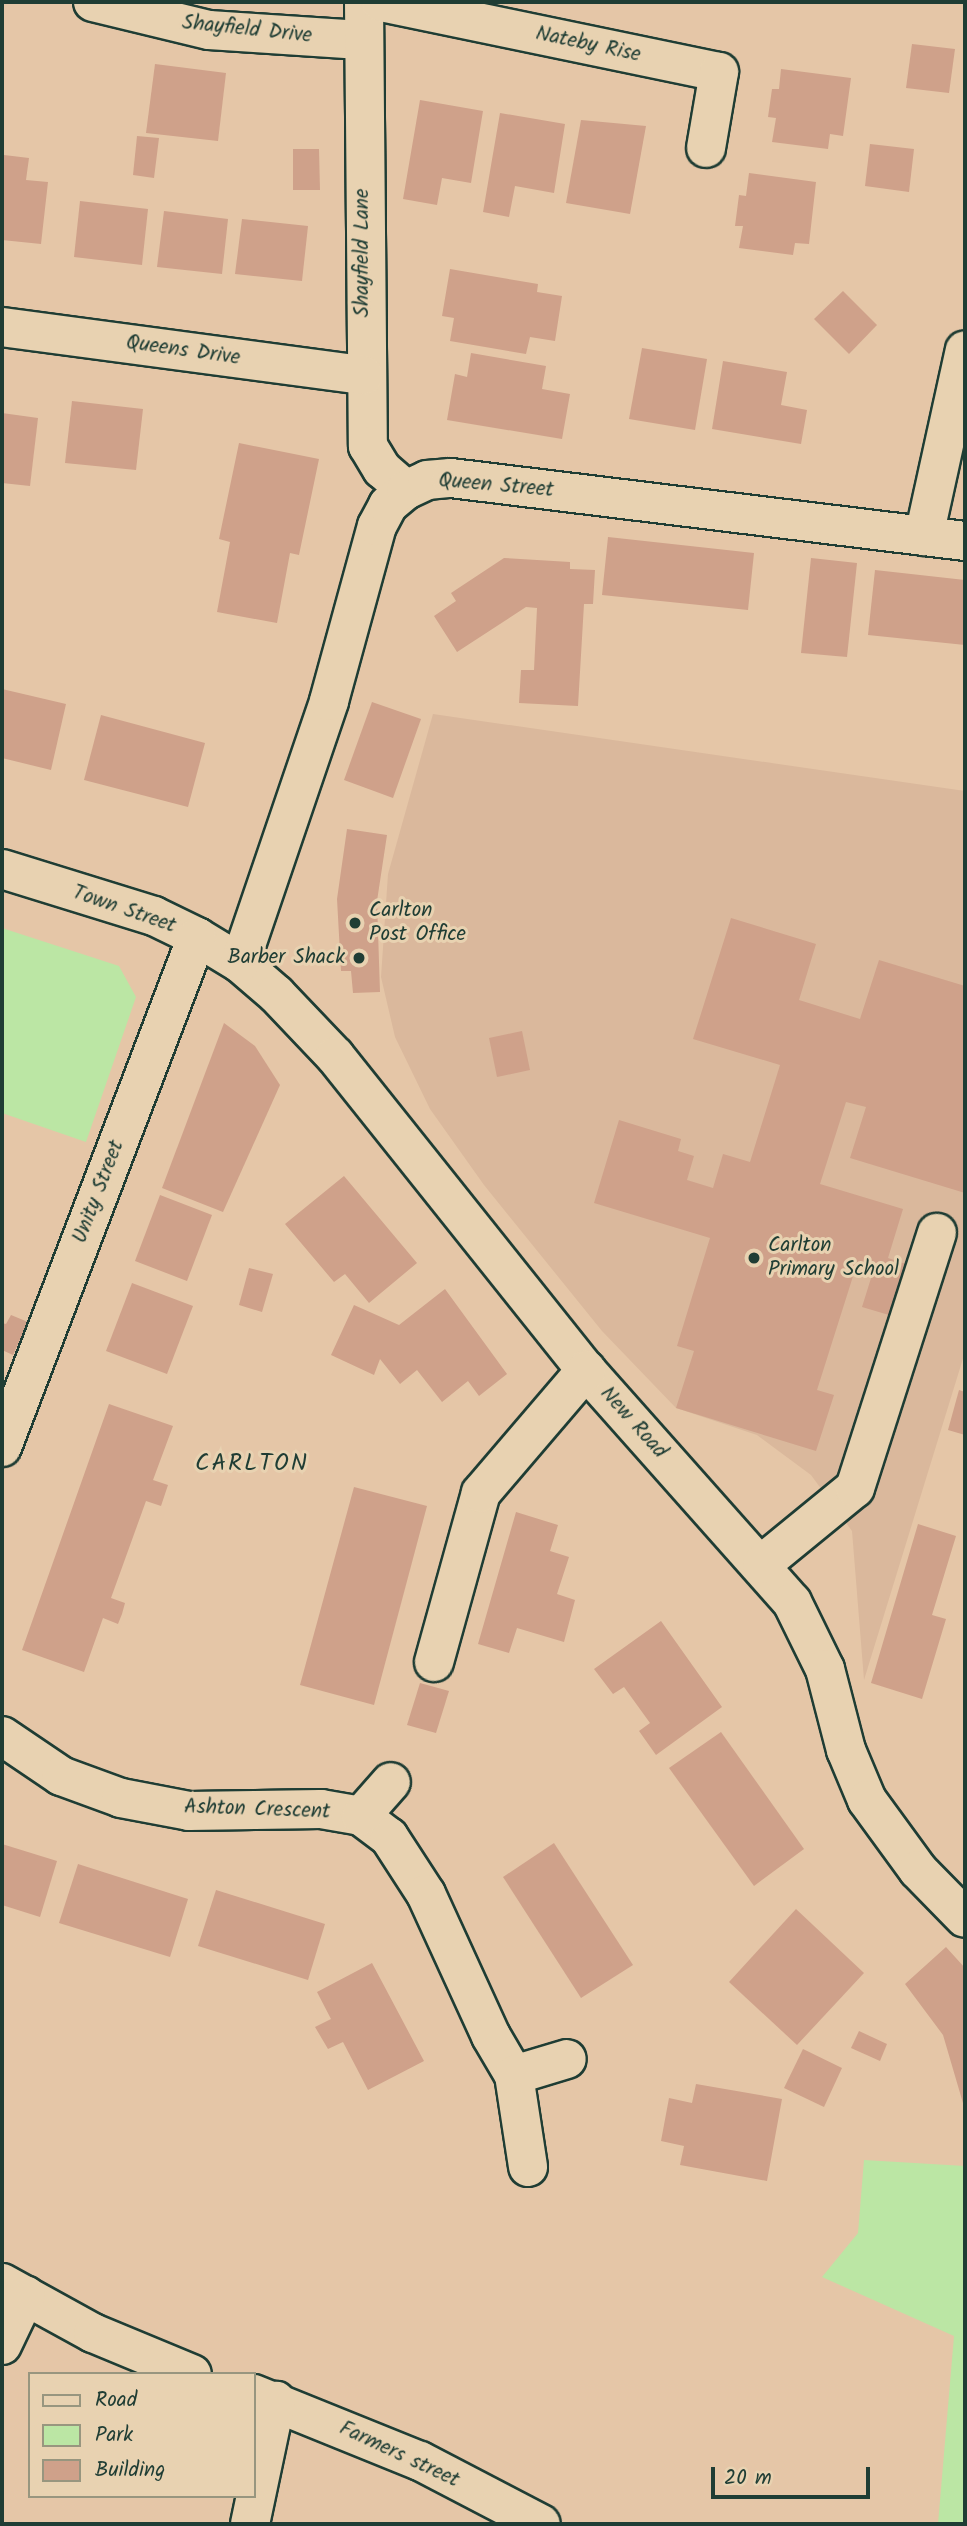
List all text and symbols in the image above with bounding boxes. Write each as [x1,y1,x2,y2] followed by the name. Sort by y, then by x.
[181,11,313,49] street label: Shayfield Drive
[533,22,643,68] street label: Nateby Rise
[350,189,376,317] street label: Shayfield Lane
[124,331,242,371] street label: Queens Drive
[437,468,555,504] street label: Queen Street
[69,881,179,939] street label: Town Street
[369,898,466,948] place label: Carlton Post Office
[347,915,363,931] marker: Carlton Post Office
[228,945,345,971] place label: Barber Shack
[351,950,367,966] marker: Barber Shack
[68,1137,130,1247] street label: Unity Street
[768,1233,899,1283] place label: Carlton Primary School
[746,1250,762,1266] marker: Carlton Primary School
[594,1382,672,1464] street label: New Road
[196,1450,308,1478] district label: CARLTON
[183,1795,331,1825] street label: Ashton Crescent
[28,2372,256,2498] legend
[95,2384,137,2417] text: Road
[335,2416,463,2494] street label: Farmers street
[95,2419,133,2452] text: Park
[715,2452,874,2496] scale bar
[95,2454,165,2487] text: Building
[724,2462,772,2495] text: 20 m

